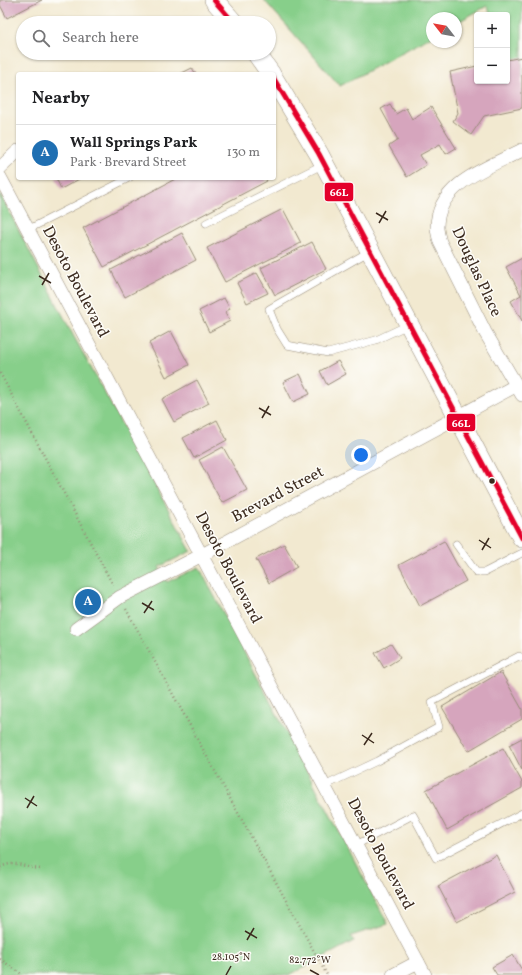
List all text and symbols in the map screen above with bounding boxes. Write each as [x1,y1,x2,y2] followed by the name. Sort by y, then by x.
[426,12,462,48] north arrow
[474,12,510,84] map controls
[474,12,510,48] button: +
[16,16,276,60] search box
[30,27,52,49] icon: search
[62,28,139,49] text: Search here
[474,48,510,84] button: −
[32,87,90,110] text: Nearby
[70,133,197,154] text: Wall Springs Park
[40,144,50,162] text: A
[227,144,260,162] text: 130 m
[70,154,187,172] text: Park · Brevard Street
[324,182,354,202] line badge: 66L
[330,186,349,201] text: 66L
[36,222,114,342] street label: Desoto Boulevard
[446,223,506,321] street label: Douglas Place
[446,413,476,432] line badge: 66L
[452,417,471,432] text: 66L
[351,445,371,465] your location
[228,461,328,529] street label: Brevard Street
[487,476,497,486] unlabelled marker
[189,508,267,628] street label: Desoto Boulevard
[75,587,101,617] pin: A
[341,794,419,914] street label: Desoto Boulevard
[212,950,251,964] text: 28.105°N
[289,953,331,967] text: 82.772°W

